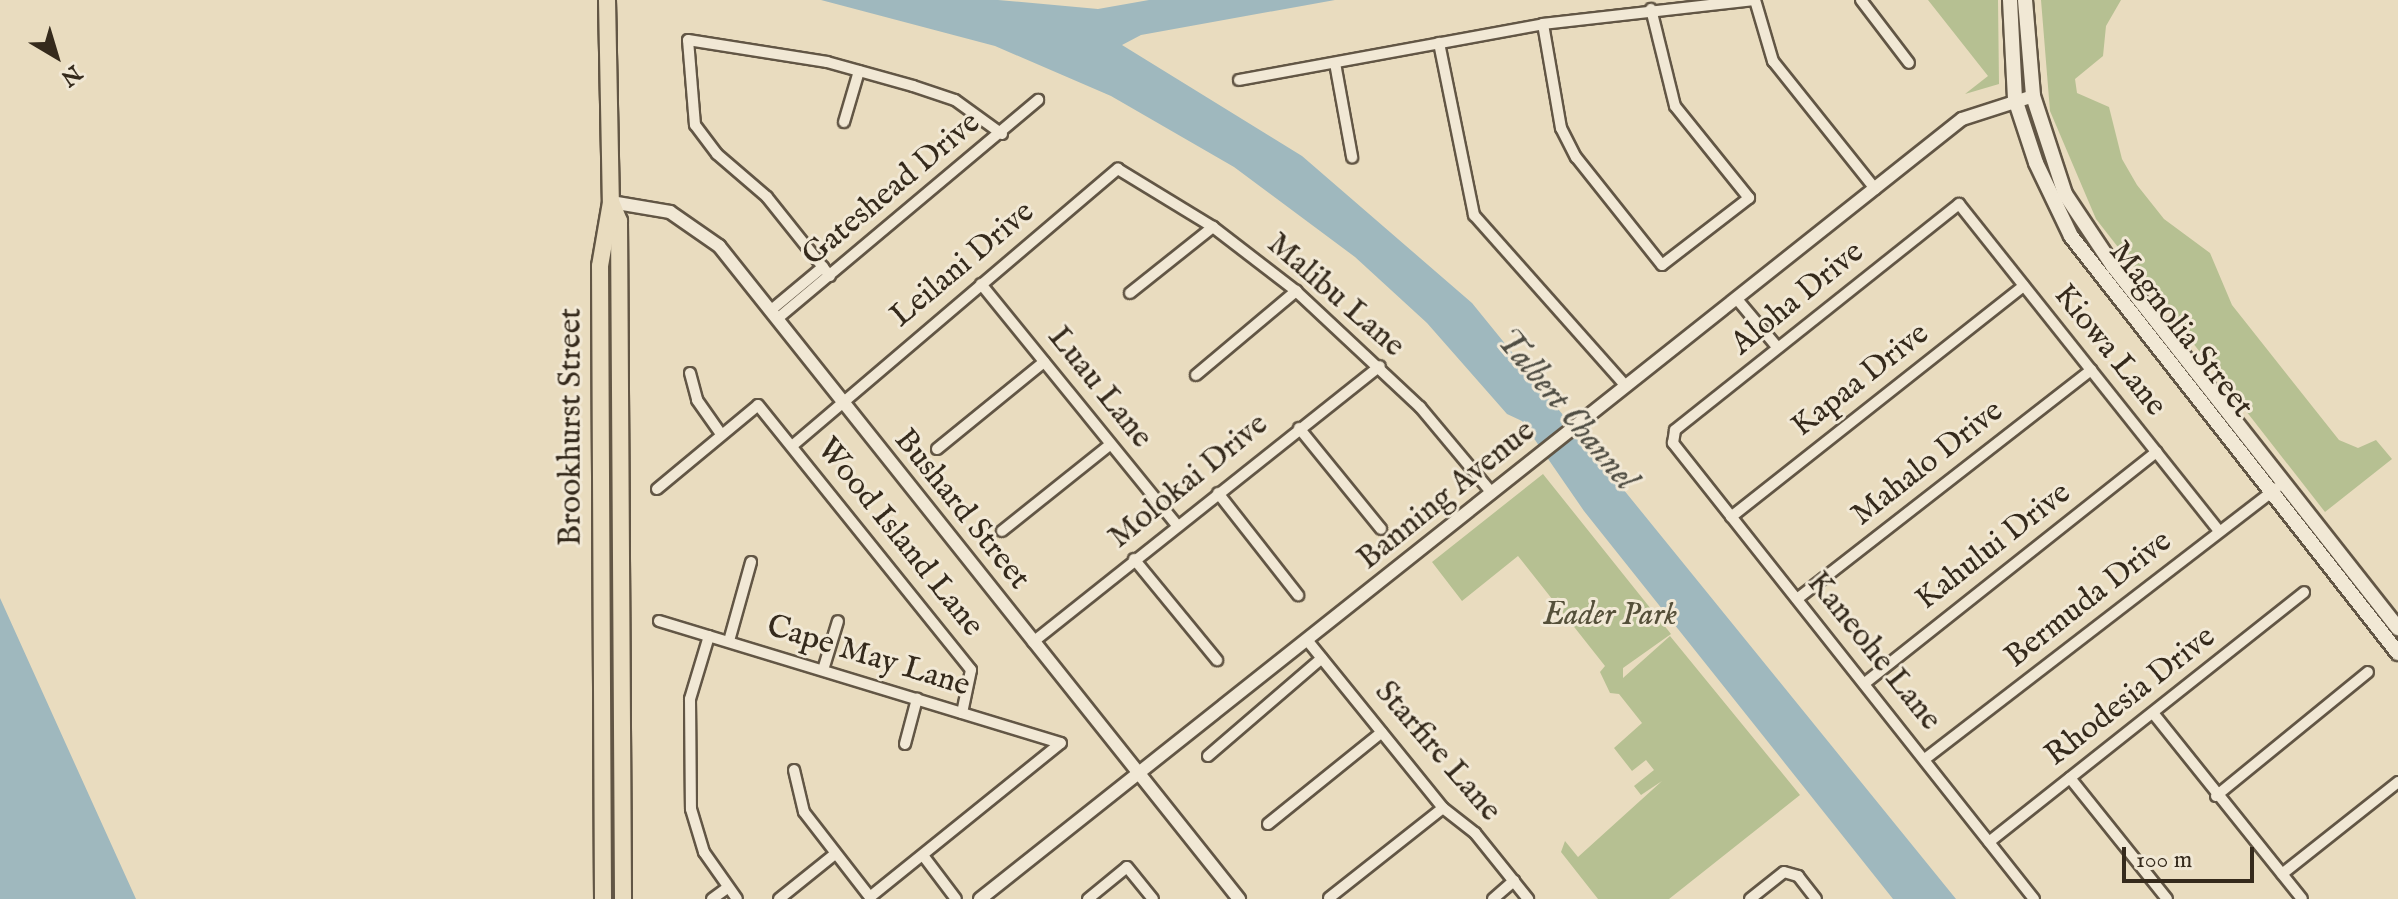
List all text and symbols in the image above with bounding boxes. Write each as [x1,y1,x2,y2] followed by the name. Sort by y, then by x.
[16,16,96,96] north arrow
[55,58,87,92] text: N
[795,105,989,275] street label: Gateshead Drive
[883,194,1043,336] street label: Leilani Drive
[1258,226,1412,366] street label: Malibu Lane
[1724,234,1872,364] street label: Aloha Drive
[2099,234,2261,426] street label: Magnolia Street
[2044,277,2174,425] street label: Kiowa Lane
[553,308,591,546] street label: Brookhurst Street
[1785,316,1937,446] street label: Kapaa Drive
[1038,320,1160,456] street label: Luau Lane
[1487,321,1645,499] water label: Talbert Channel
[1844,393,2012,535] street label: Mahalo Drive
[1102,406,1276,558] street label: Molokai Drive
[1351,413,1543,579] street label: Banning Avenue
[885,422,1037,598] street label: Bushard Street
[807,431,991,645] street label: Wood Island Lane
[1909,475,2079,619] street label: Kahului Drive
[1998,523,2180,677] street label: Bermuda Drive
[1797,565,1949,739] street label: Kaneohe Lane
[1543,597,1677,635] park label: Eader Park
[762,608,974,706] street label: Cape May Lane
[2038,619,2224,775] street label: Rhodesia Drive
[1366,674,1508,830] street label: Starfire Lane
[2126,831,2258,881] scale bar
[2136,845,2192,876] text: 100 m

